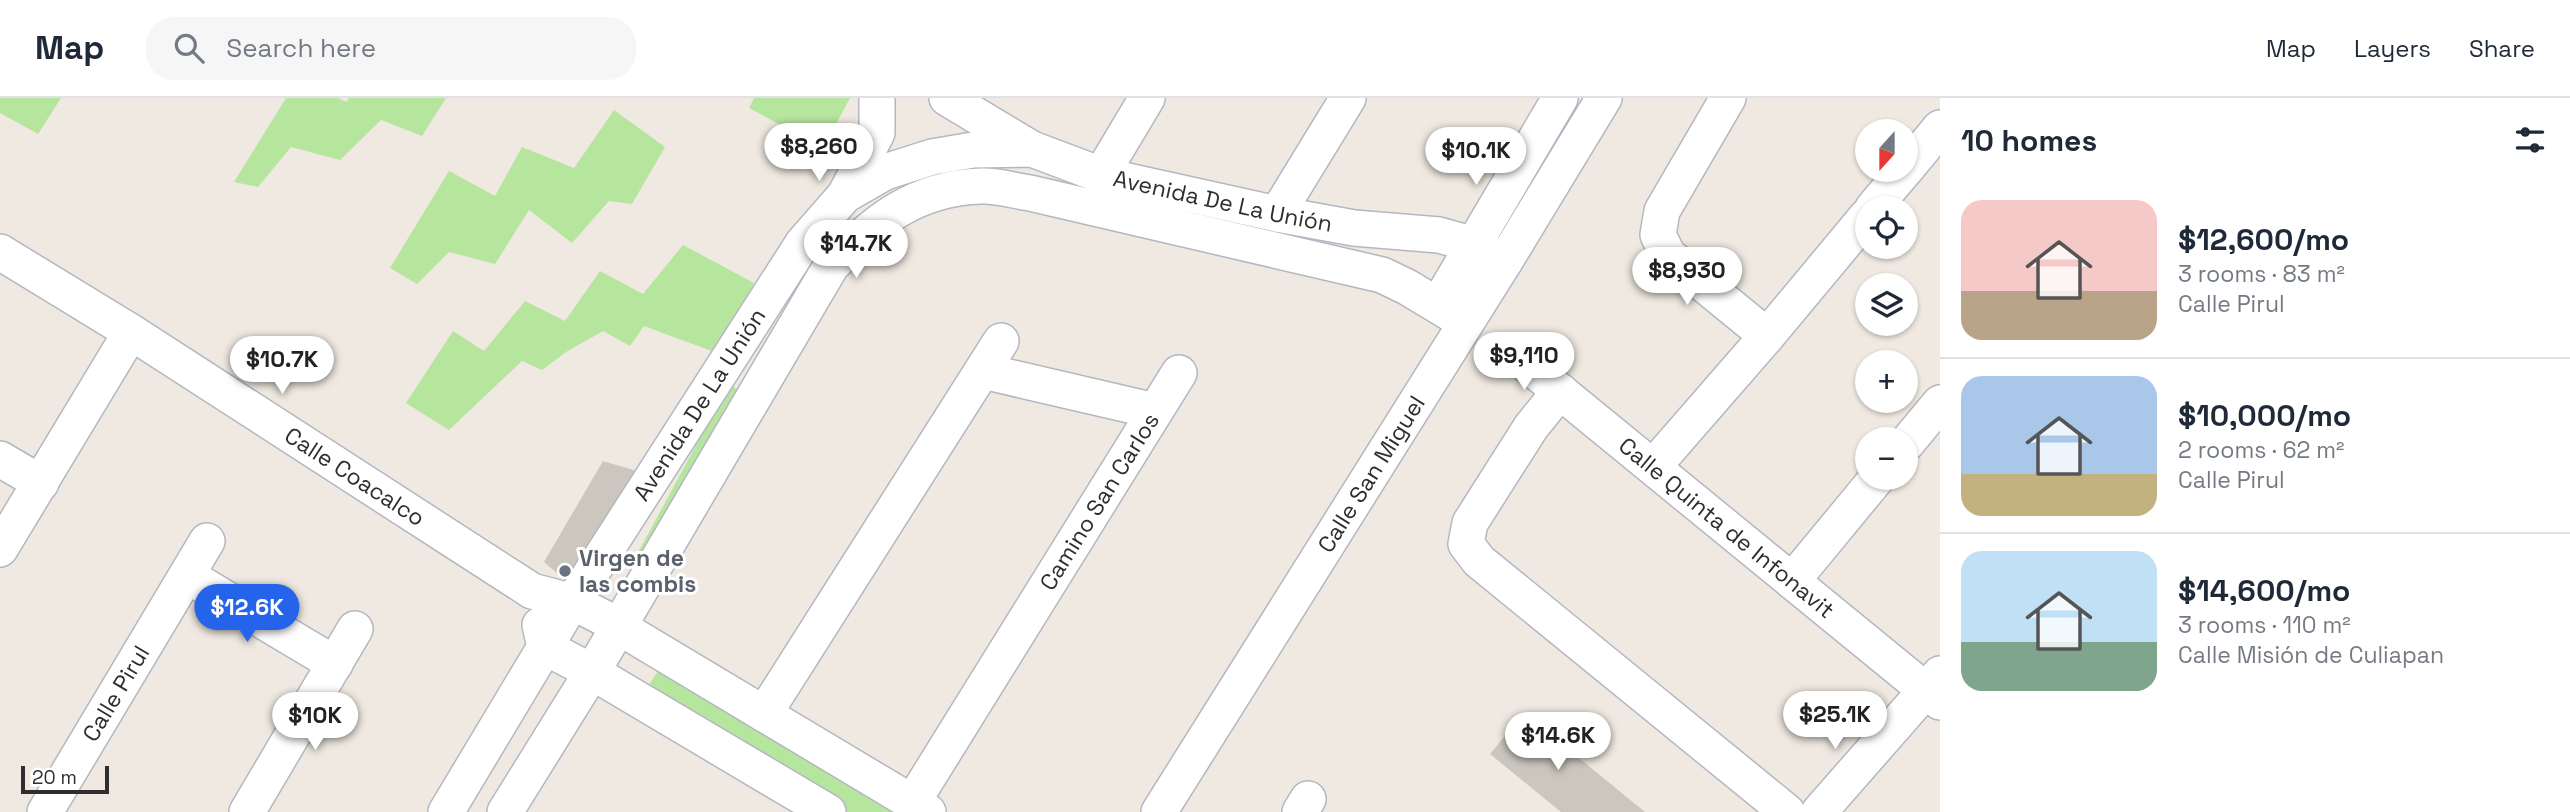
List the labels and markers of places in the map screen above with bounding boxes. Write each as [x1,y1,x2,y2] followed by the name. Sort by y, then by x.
[762,123,876,183] pin: $8,260
[1419,127,1533,187] pin: $10.1K
[799,220,913,280] pin: $14.7K
[1630,248,1744,307] pin: $8,930
[1467,332,1581,392] pin: $9,110
[225,336,339,396] pin: $10.7K
[579,543,696,599] place label: Virgen de las combis
[557,563,573,579] marker: Virgen de las combis
[190,584,304,644] pin: $12.6K
[274,692,356,752] pin: $10K
[1778,692,1892,751] pin: $25.1K
[1501,712,1615,772] pin: $14.6K

